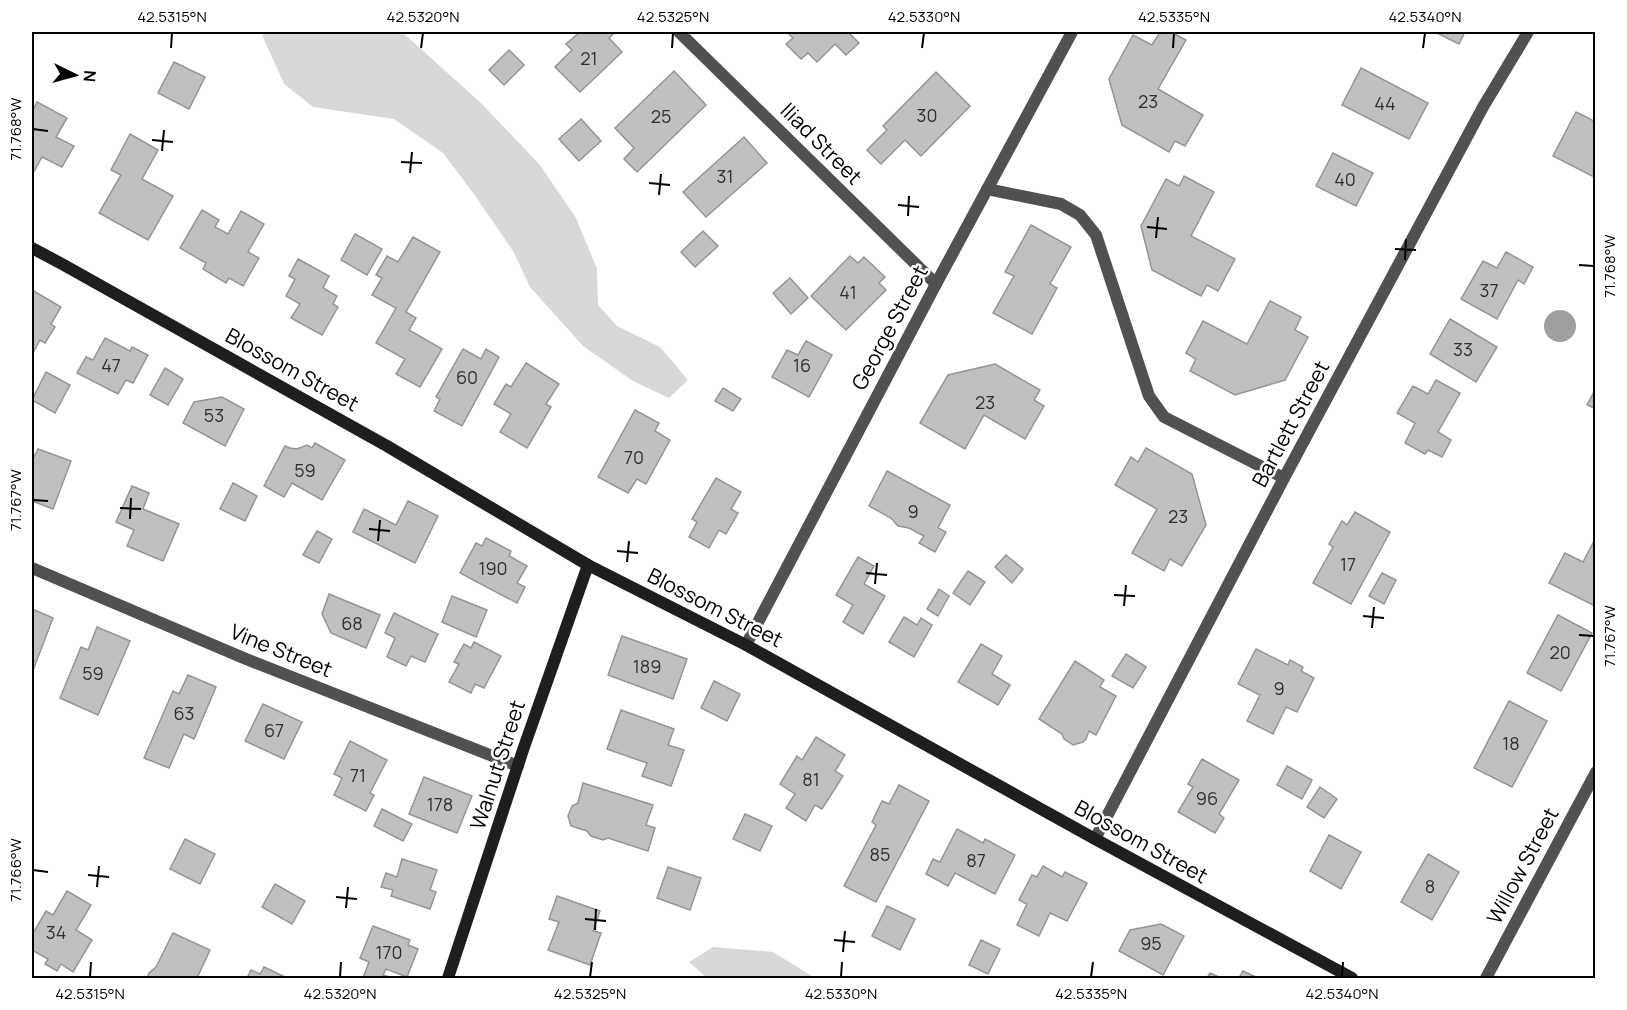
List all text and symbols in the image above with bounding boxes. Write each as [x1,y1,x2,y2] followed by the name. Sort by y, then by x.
[137,6,207,27] text: 42.5315°N
[387,6,459,27] text: 42.5320°N
[637,6,709,27] text: 42.5325°N
[888,6,960,27] text: 42.5330°N
[1138,6,1210,27] text: 42.5335°N
[1388,6,1462,27] text: 42.5340°N
[45,45,105,105] north arrow
[580,46,598,70] house number: 21
[78,70,101,83] text: N
[1138,89,1158,113] house number: 23
[1374,91,1396,115] house number: 44
[775,96,869,190] street label: Iliad Street
[5,98,26,160] text: 71.768°W
[917,103,937,127] house number: 30
[651,104,671,128] house number: 25
[717,164,733,188] house number: 31
[1334,167,1356,191] house number: 40
[1599,235,1620,297] text: 71.768°W
[845,260,934,395] street label: George Street
[1480,278,1499,302] house number: 37
[839,280,857,304] house number: 41
[221,321,364,417] street label: Blossom Street
[1453,337,1473,361] house number: 33
[101,353,121,377] house number: 47
[793,353,811,377] house number: 16
[1245,356,1335,492] street label: Bartlett Street
[456,365,478,389] house number: 60
[975,390,995,414] house number: 23
[204,403,224,427] house number: 53
[624,445,644,469] house number: 70
[294,458,316,482] house number: 59
[5,469,26,531] text: 71.767°W
[907,499,919,523] house number: 9
[1168,504,1188,528] house number: 23
[1340,552,1356,576] house number: 17
[478,556,508,580] house number: 190
[643,561,788,653] street label: Blossom Street
[1599,605,1620,667] text: 71.767°W
[341,611,363,635] house number: 68
[226,617,337,683] street label: Vine Street
[1549,640,1571,664] house number: 20
[633,654,661,678] house number: 189
[82,661,104,685] house number: 59
[1273,676,1285,700] house number: 9
[463,696,531,833] street label: Walnut Street
[173,701,195,725] house number: 63
[264,718,284,742] house number: 67
[1502,731,1520,755] house number: 18
[350,763,366,787] house number: 71
[802,767,820,791] house number: 81
[1196,786,1218,810] house number: 96
[427,792,453,816] house number: 178
[1070,793,1213,889] street label: Blossom Street
[1480,802,1565,929] street label: Willow Street
[5,838,26,902] text: 71.766°W
[870,842,890,866] house number: 85
[966,848,986,872] house number: 87
[1425,874,1435,898] house number: 8
[46,920,66,944] house number: 34
[1140,931,1162,955] house number: 95
[375,940,403,964] house number: 170
[55,983,125,1004] text: 42.5315°N
[304,983,376,1004] text: 42.5320°N
[554,983,626,1004] text: 42.5325°N
[805,983,877,1004] text: 42.5330°N
[1055,983,1127,1004] text: 42.5335°N
[1305,983,1379,1004] text: 42.5340°N

